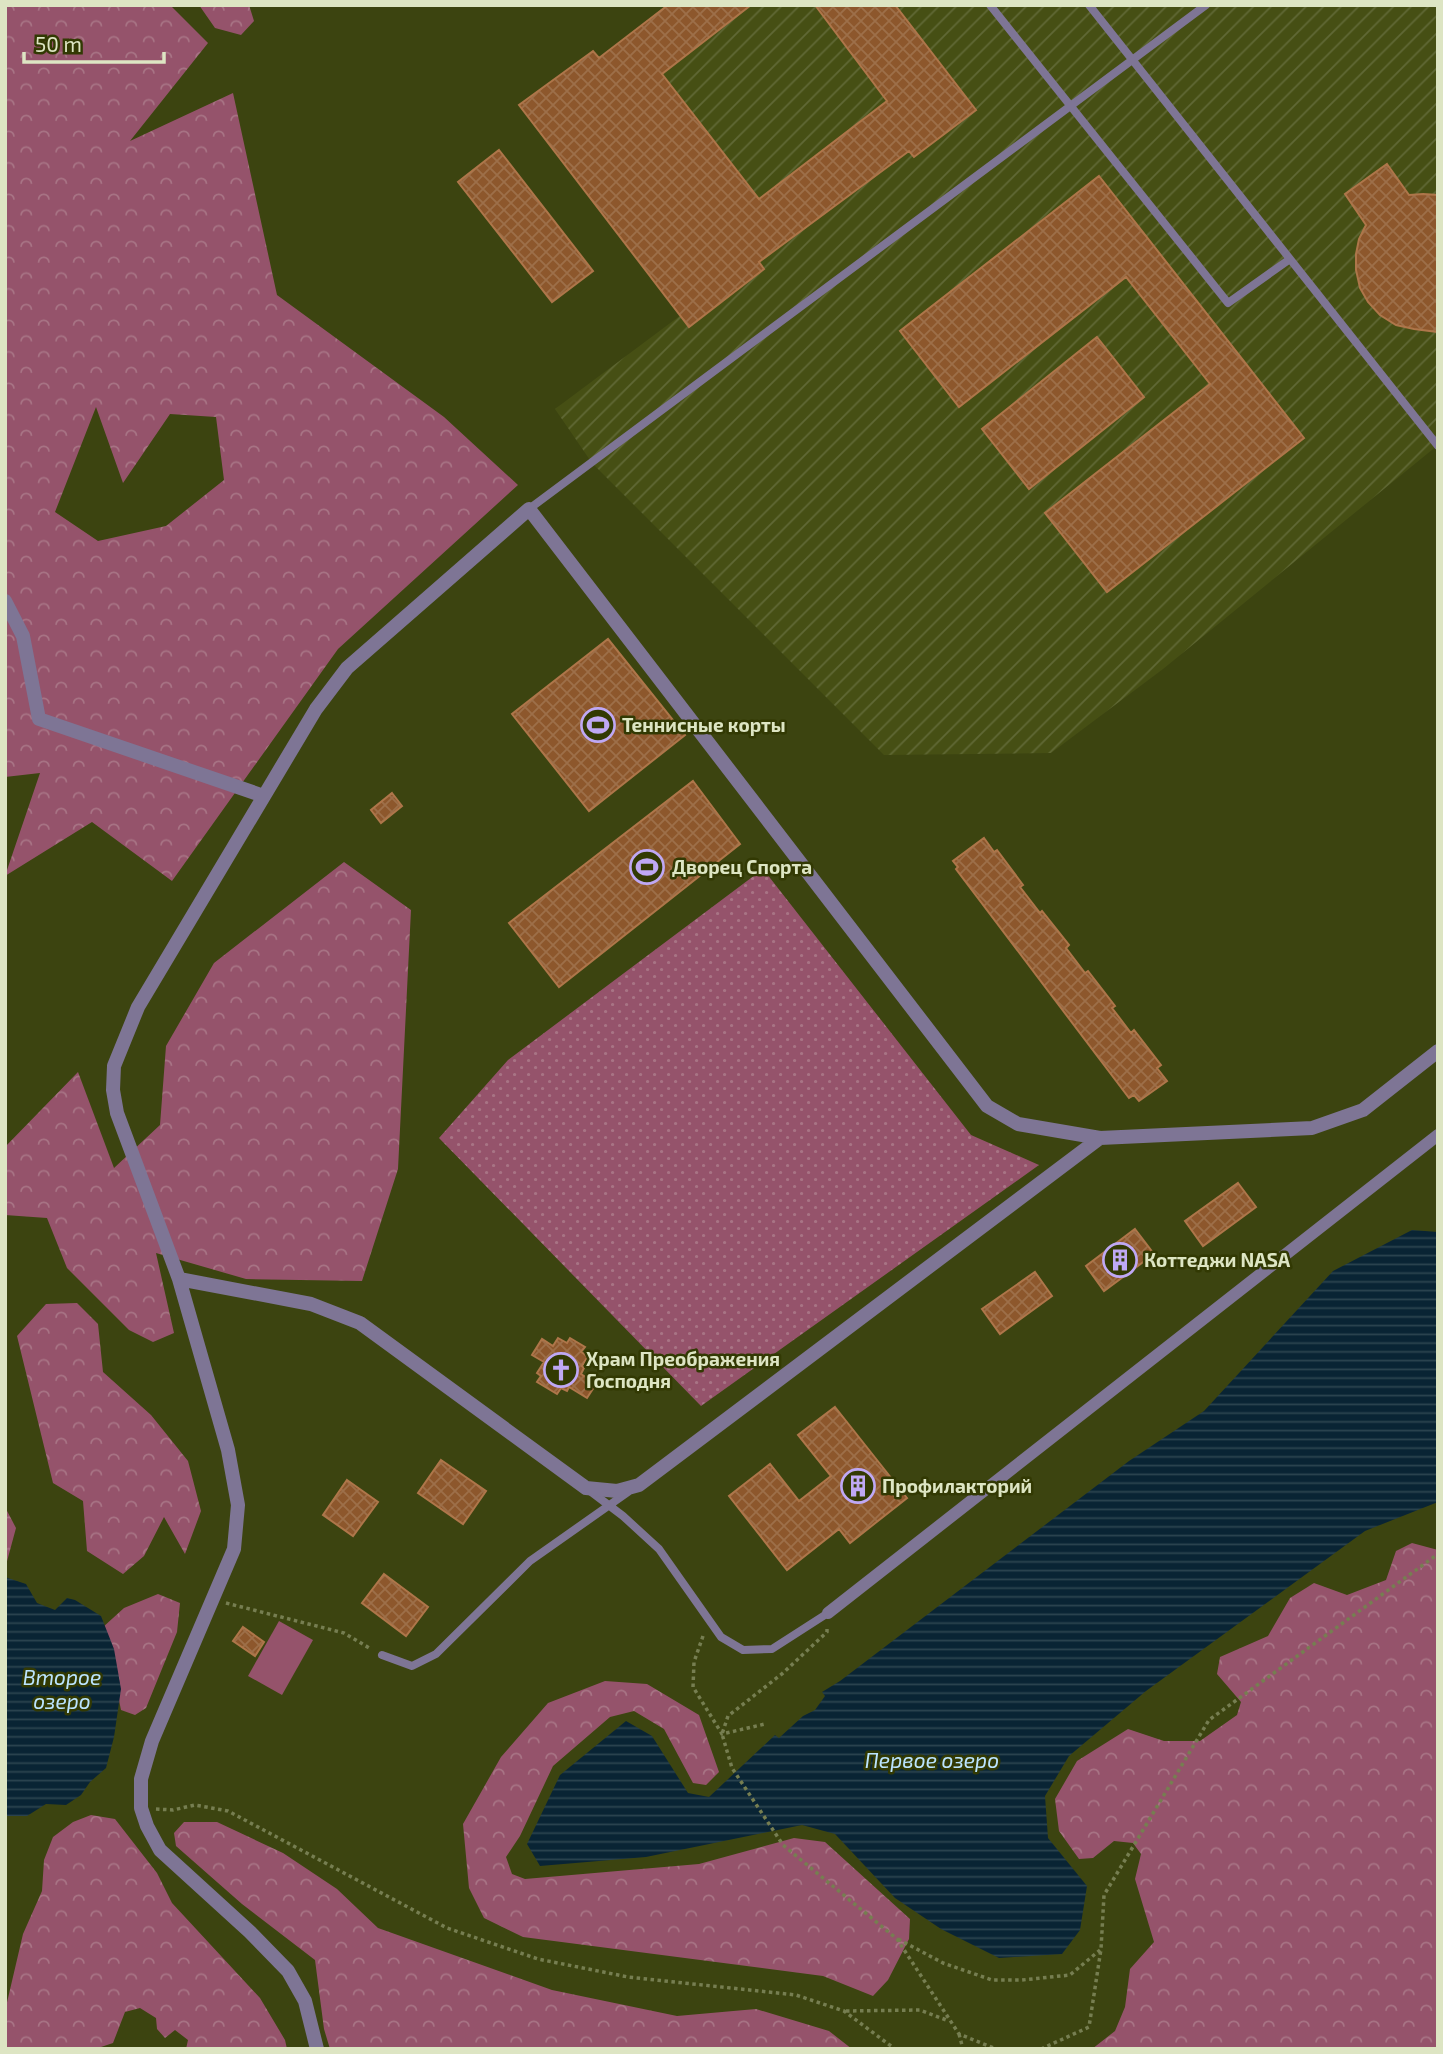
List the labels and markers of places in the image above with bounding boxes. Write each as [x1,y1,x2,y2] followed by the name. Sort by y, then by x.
[579,706,617,744] sports icon: Теннисные корты
[622,713,786,736] place label: Теннисные корты
[628,848,666,886] sports icon: Дворец Спорта
[672,855,812,878] place label: Дворец Спорта
[1101,1241,1139,1279] building icon: Коттеджи NASA
[1144,1248,1291,1271] place label: Коттеджи NASA
[586,1347,780,1392] place label: Храм Преображения Господня
[542,1351,580,1389] church icon: Храм Преображения Господня
[839,1467,877,1505] building icon: Профилакторий
[882,1474,1032,1497] place label: Профилакторий

